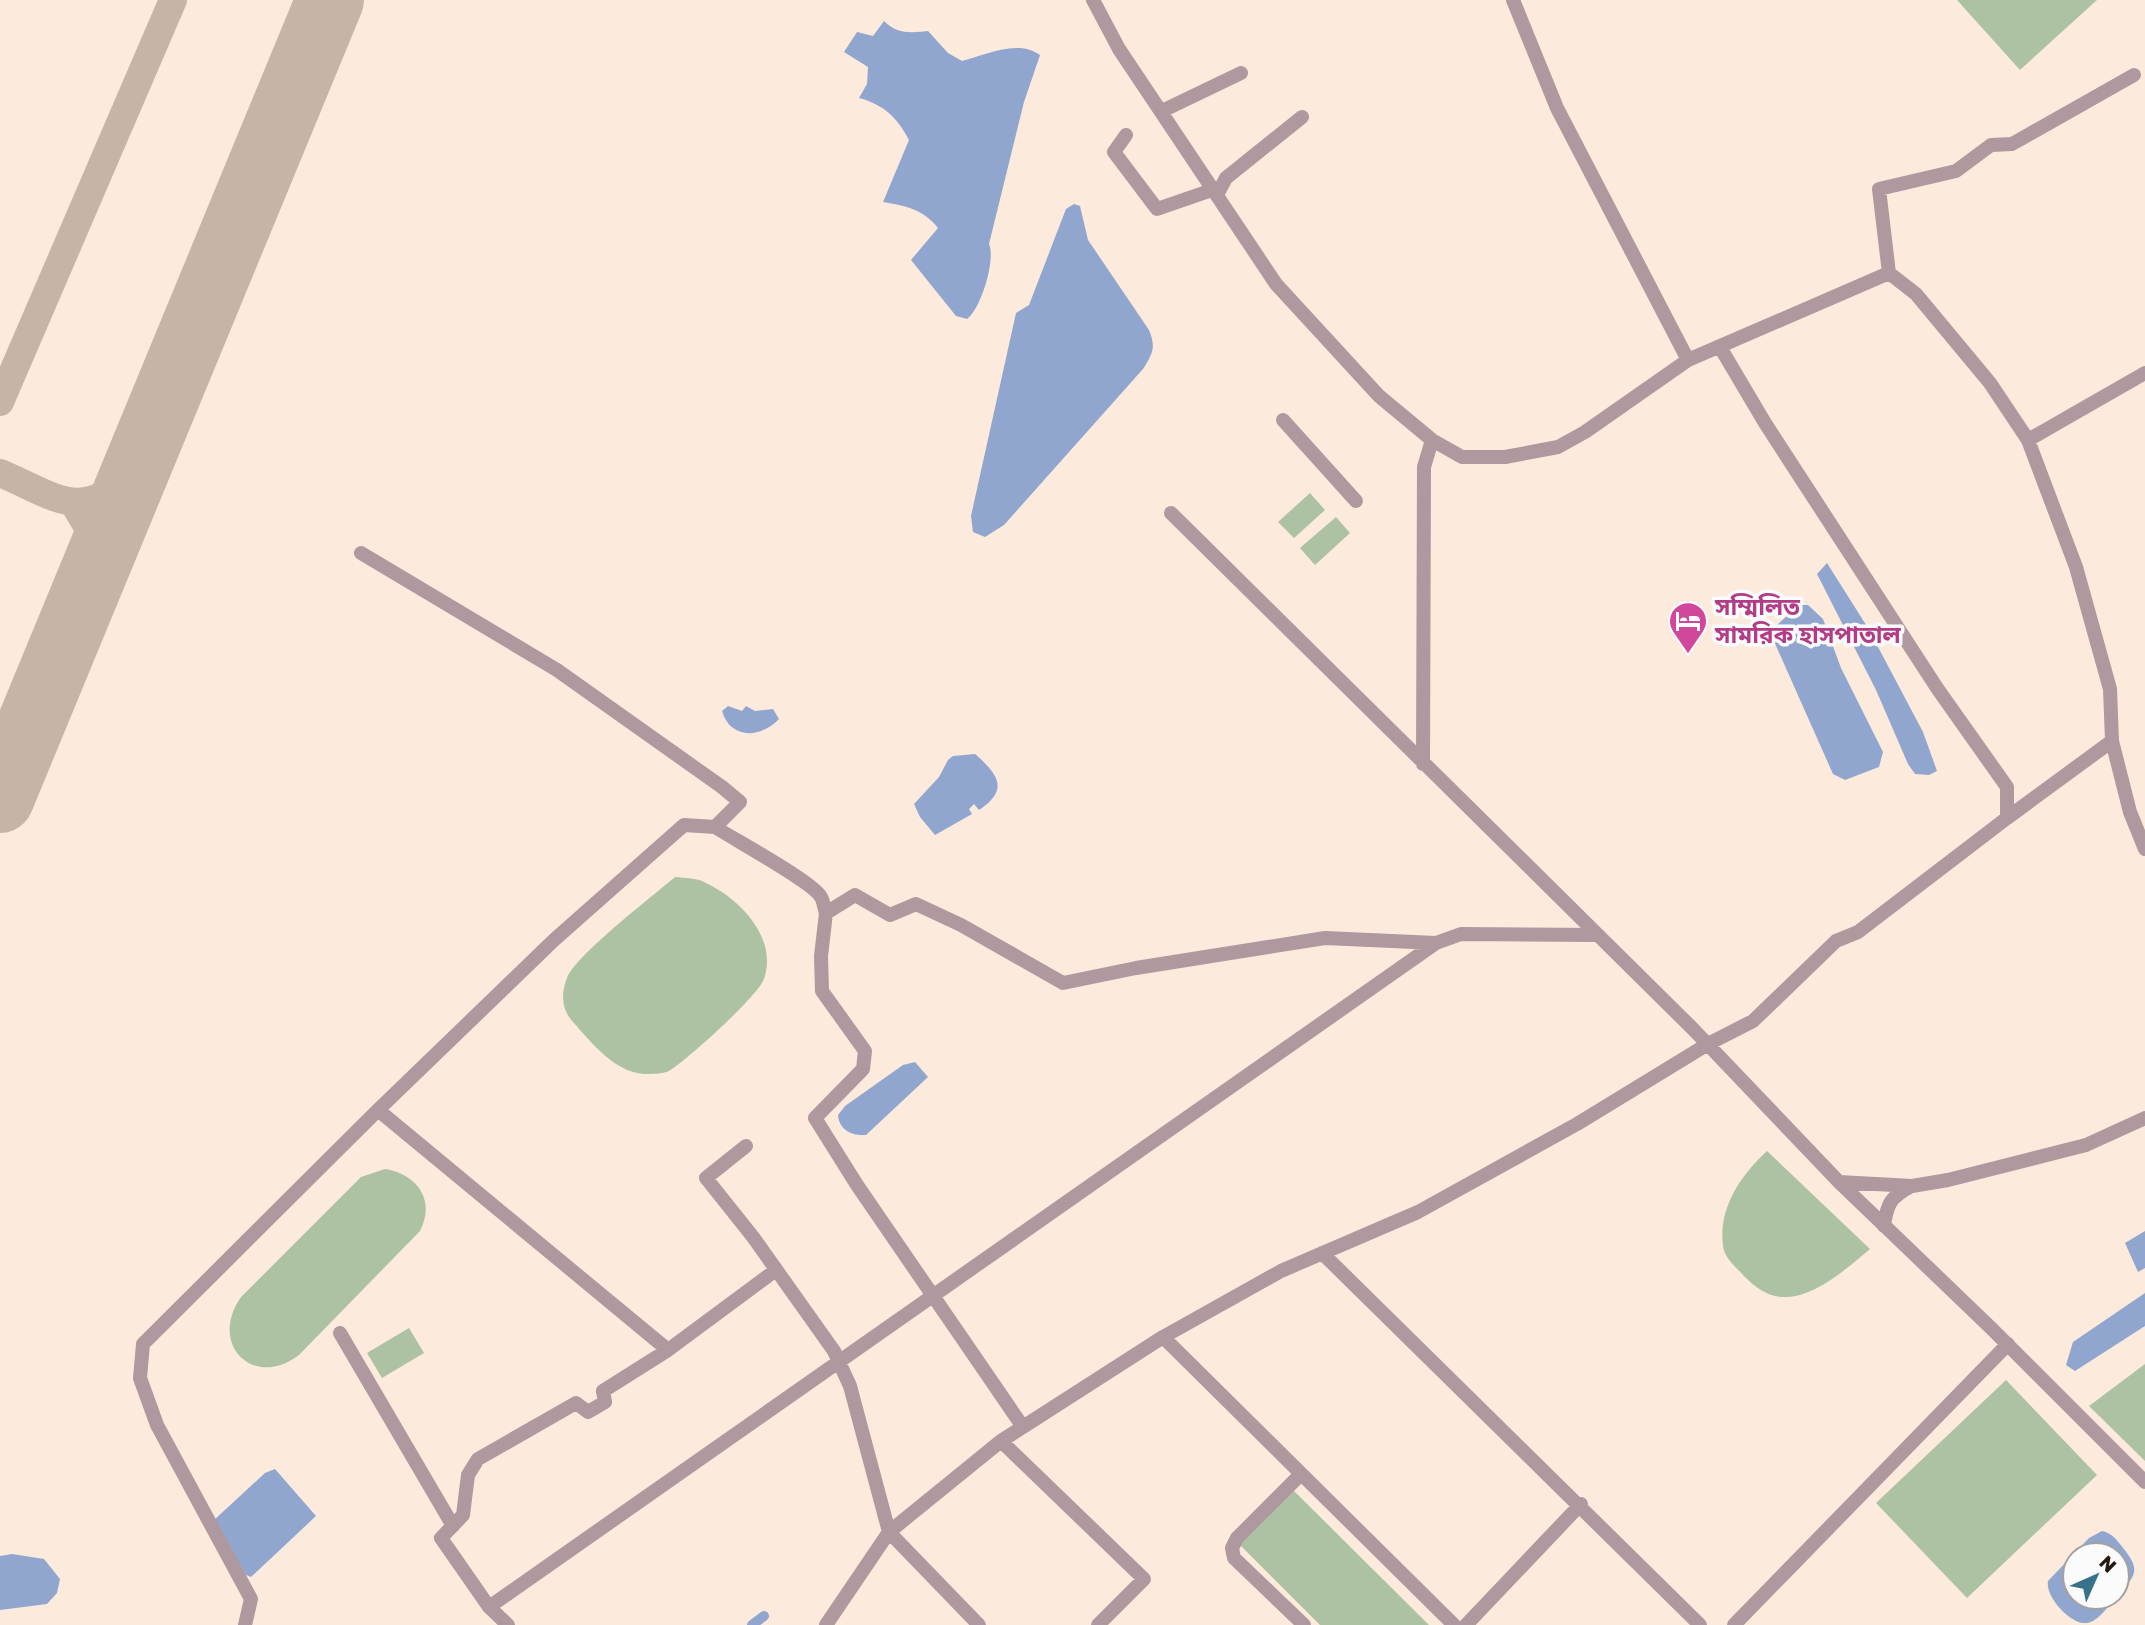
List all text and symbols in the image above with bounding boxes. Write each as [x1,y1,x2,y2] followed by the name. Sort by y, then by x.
[1714,591,1902,648] place label: সম্মিলিত সামরিক হাসপাতাল
[1667,600,1709,655] hotel icon: সম্মিলিত সামরিক হাসপাতাল
[2061,1541,2131,1611] north arrow
[2095,1550,2122,1577] text: N

